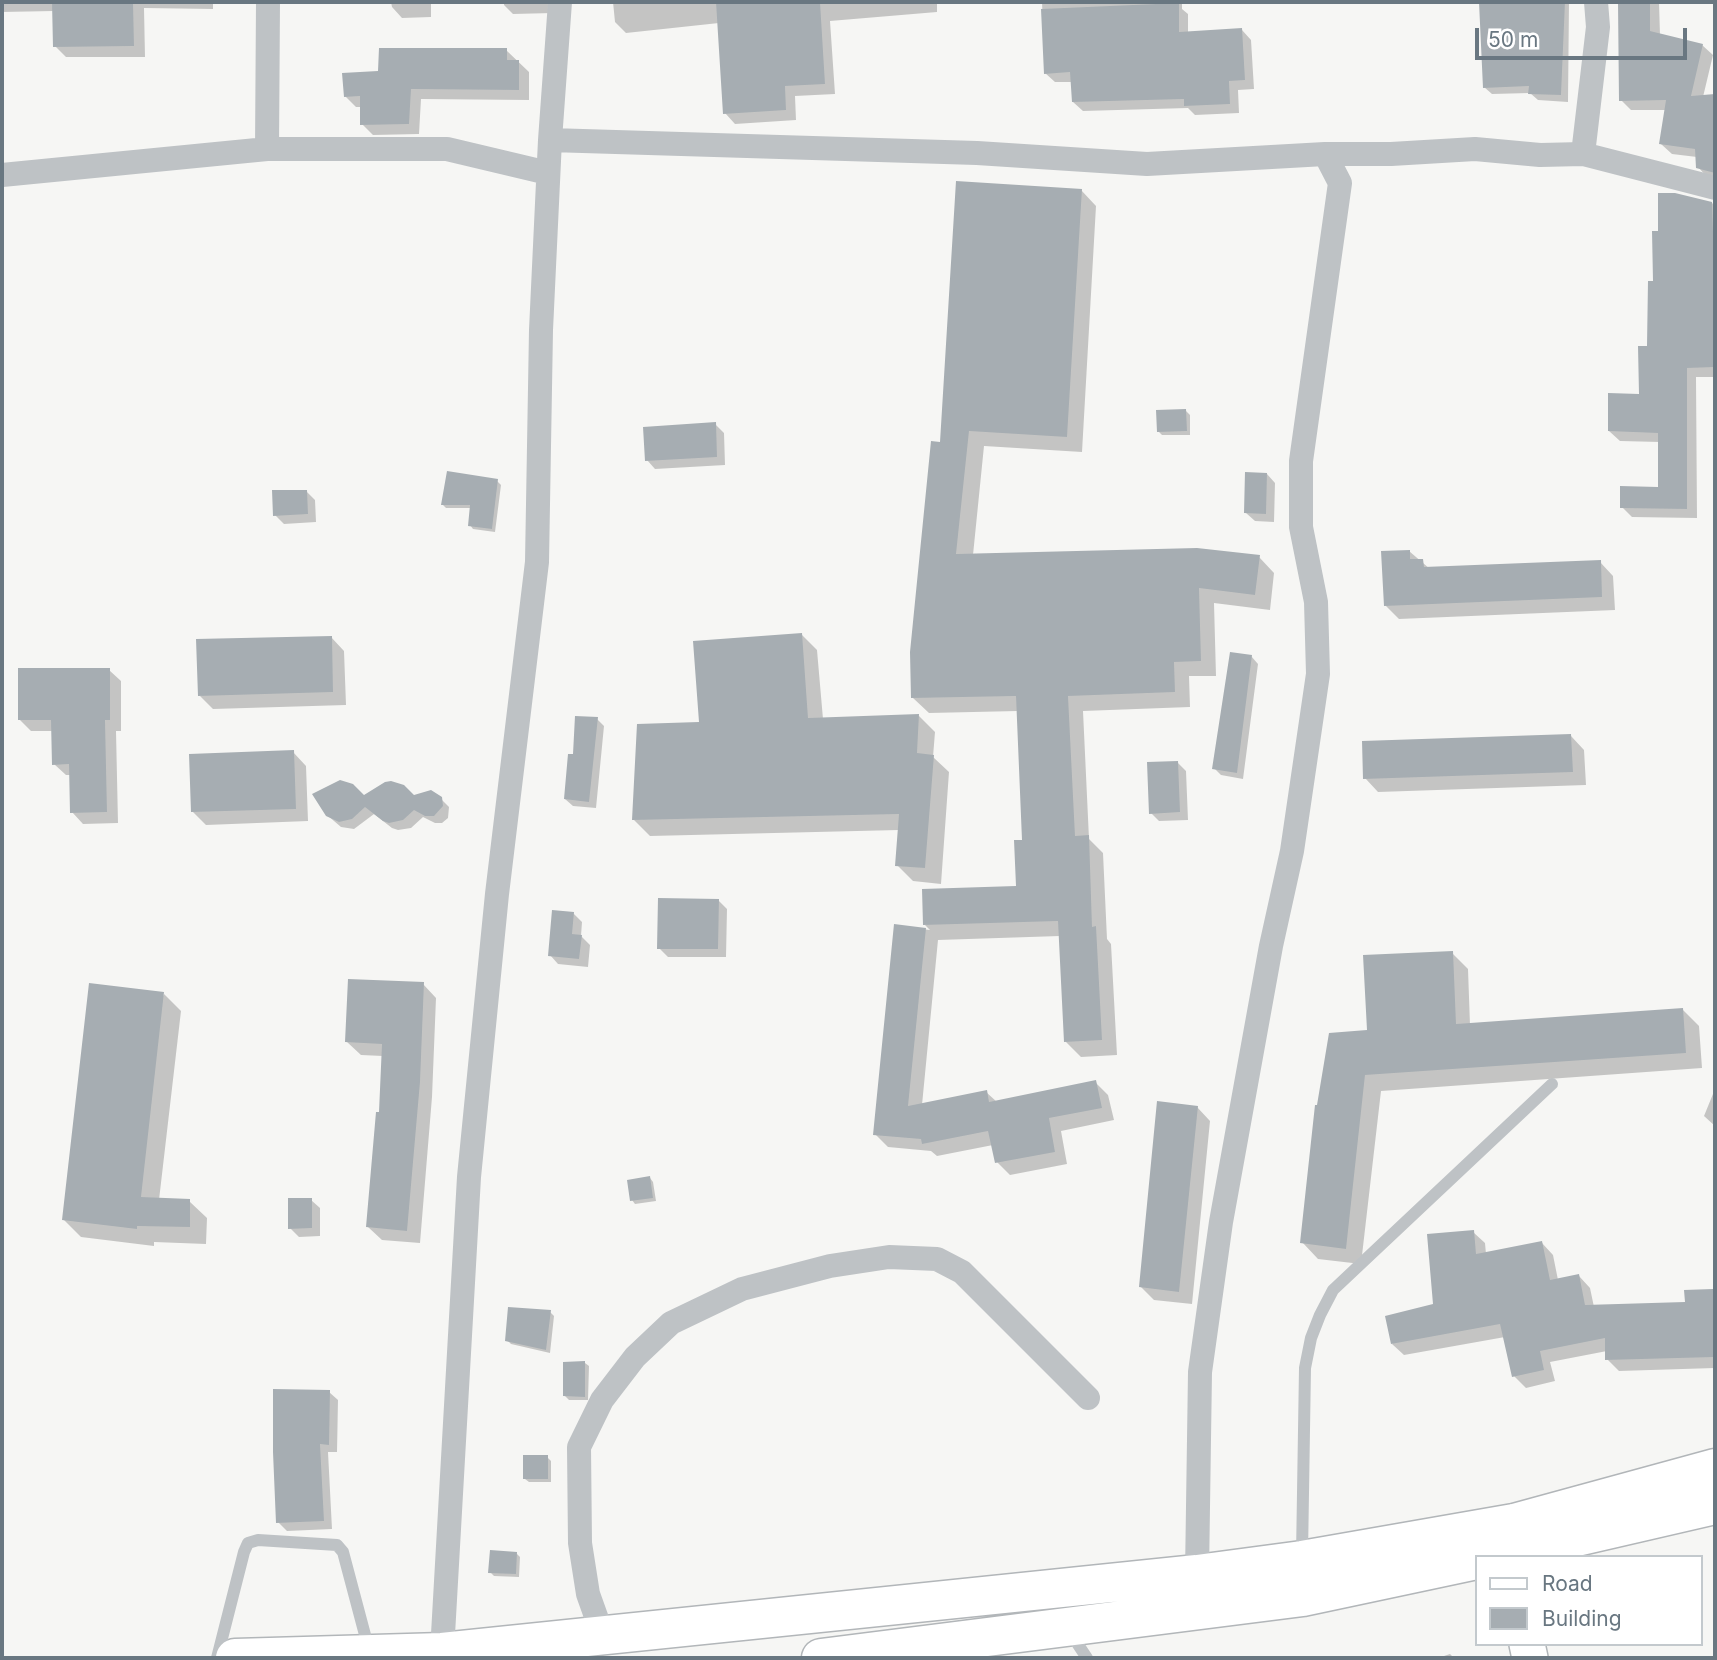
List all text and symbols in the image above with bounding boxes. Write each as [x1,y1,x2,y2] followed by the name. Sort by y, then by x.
[1479,14,1691,58] scale bar
[1488,27,1538,52] text: 50 m
[1476,1555,1703,1646] legend
[1542,1571,1593,1596] text: Road
[1542,1606,1622,1631] text: Building

